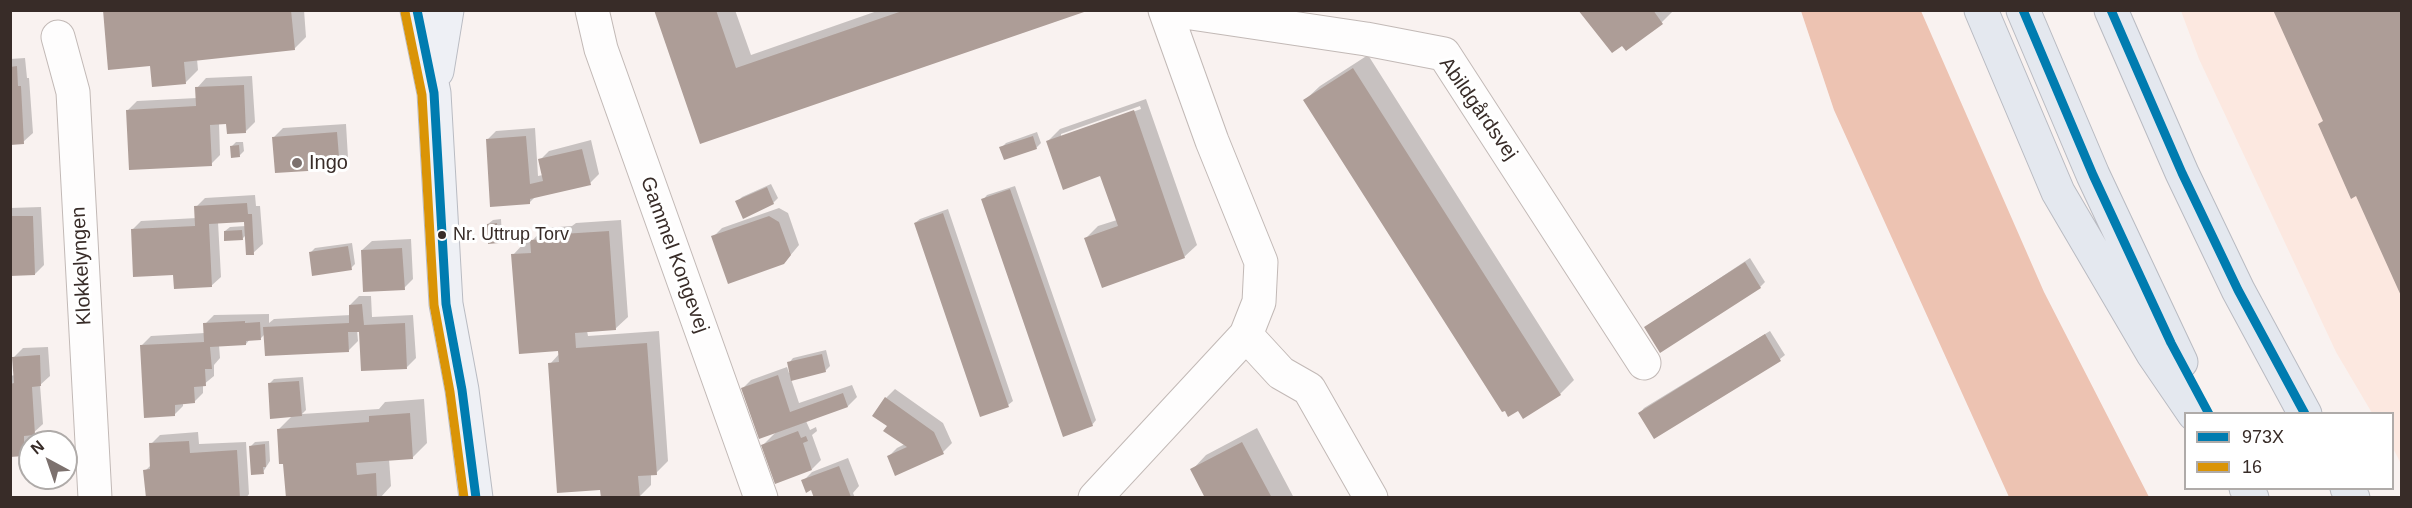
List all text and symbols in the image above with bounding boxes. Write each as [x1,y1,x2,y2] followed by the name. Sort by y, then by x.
[1434,53,1522,165] street label: Abildgårdsvej
[309,151,348,175] place label: Ingo
[290,156,304,170] marker: Ingo
[635,174,713,336] street label: Gammel Kongevej
[67,206,97,326] street label: Klokkelyngen
[453,224,569,246] place label: Nr. Uttrup Torv
[436,229,448,241] marker: Nr. Uttrup Torv
[2184,412,2394,490] legend
[2242,427,2284,447] text: 973X
[18,430,78,490] north arrow
[28,437,47,458] text: N
[2242,457,2262,477] text: 16

